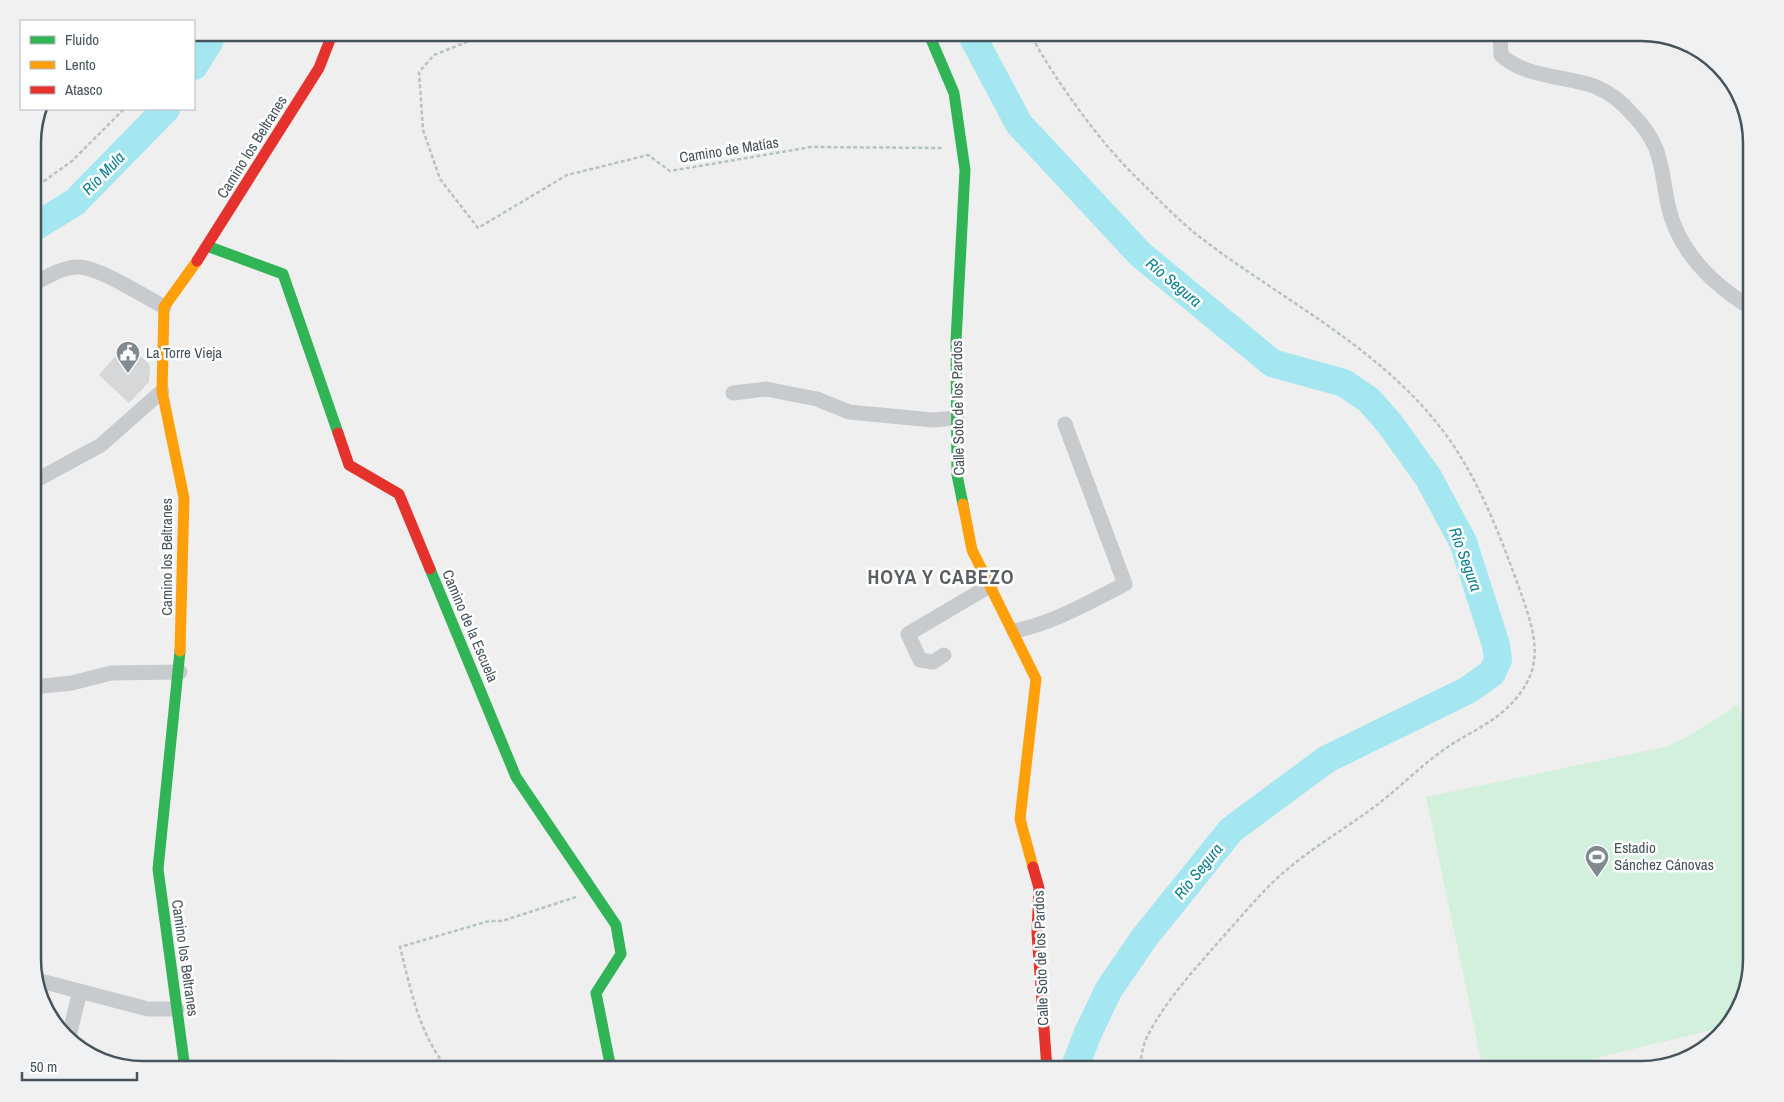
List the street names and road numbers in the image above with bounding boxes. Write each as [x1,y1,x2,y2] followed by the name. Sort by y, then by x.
[212,91,292,202] street label: Camino los Beltranes
[678,131,780,168] street label: Camino de Matías
[946,340,969,476] street label: Calle Soto de los Pardos
[156,498,177,616] street label: Camino los Beltranes
[437,566,504,685] street label: Camino de la Escuela
[1028,890,1053,1026] street label: Calle Soto de los Pardos
[167,898,204,1018] street label: Camino los Beltranes

